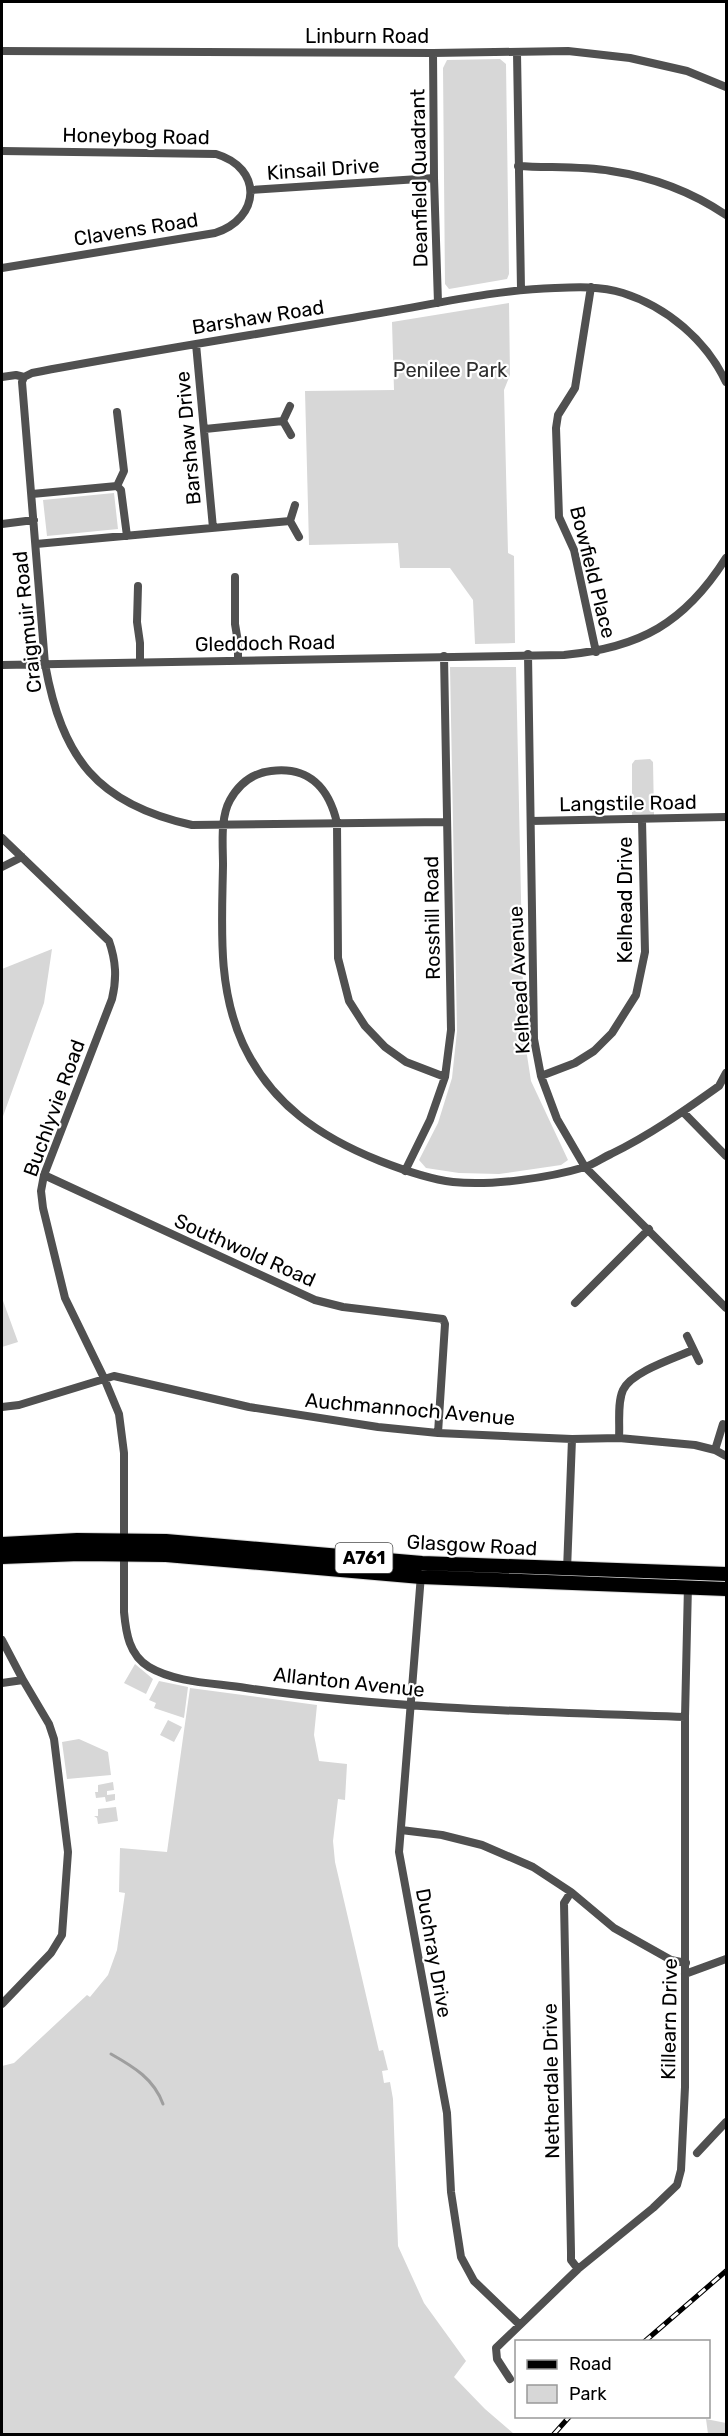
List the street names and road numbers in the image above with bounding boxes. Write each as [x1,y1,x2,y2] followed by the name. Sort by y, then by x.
[305,24,429,48] street label: Linburn Road
[405,88,433,268] street label: Deanfield Quadrant
[62,123,210,149] street label: Honeybog Road
[266,153,380,185] street label: Kinsail Drive
[72,207,200,251] street label: Clavens Road
[190,295,326,339] street label: Barshaw Road
[170,370,206,506] street label: Barshaw Drive
[565,503,621,641] street label: Bowfield Place
[8,550,46,694] street label: Craigmuir Road
[195,630,335,656] street label: Gleddoch Road
[559,790,697,816] street label: Langstile Road
[613,837,637,963] street label: Kelhead Drive
[419,856,445,980] street label: Rosshill Road
[503,905,535,1055] street label: Kelhead Avenue
[18,1036,90,1180] street label: Buchlyvie Road
[171,1208,319,1292] street label: Southwold Road
[304,1388,516,1430] street label: Auchmannoch Avenue
[406,1530,538,1560] street label: Glasgow Road
[336,1543,392,1573] road number: A761
[272,1662,426,1702] street label: Allanton Avenue
[411,1886,457,2020] street label: Duchray Drive
[656,1958,682,2080] street label: Killearn Drive
[538,2003,564,2159] street label: Netherdale Drive

